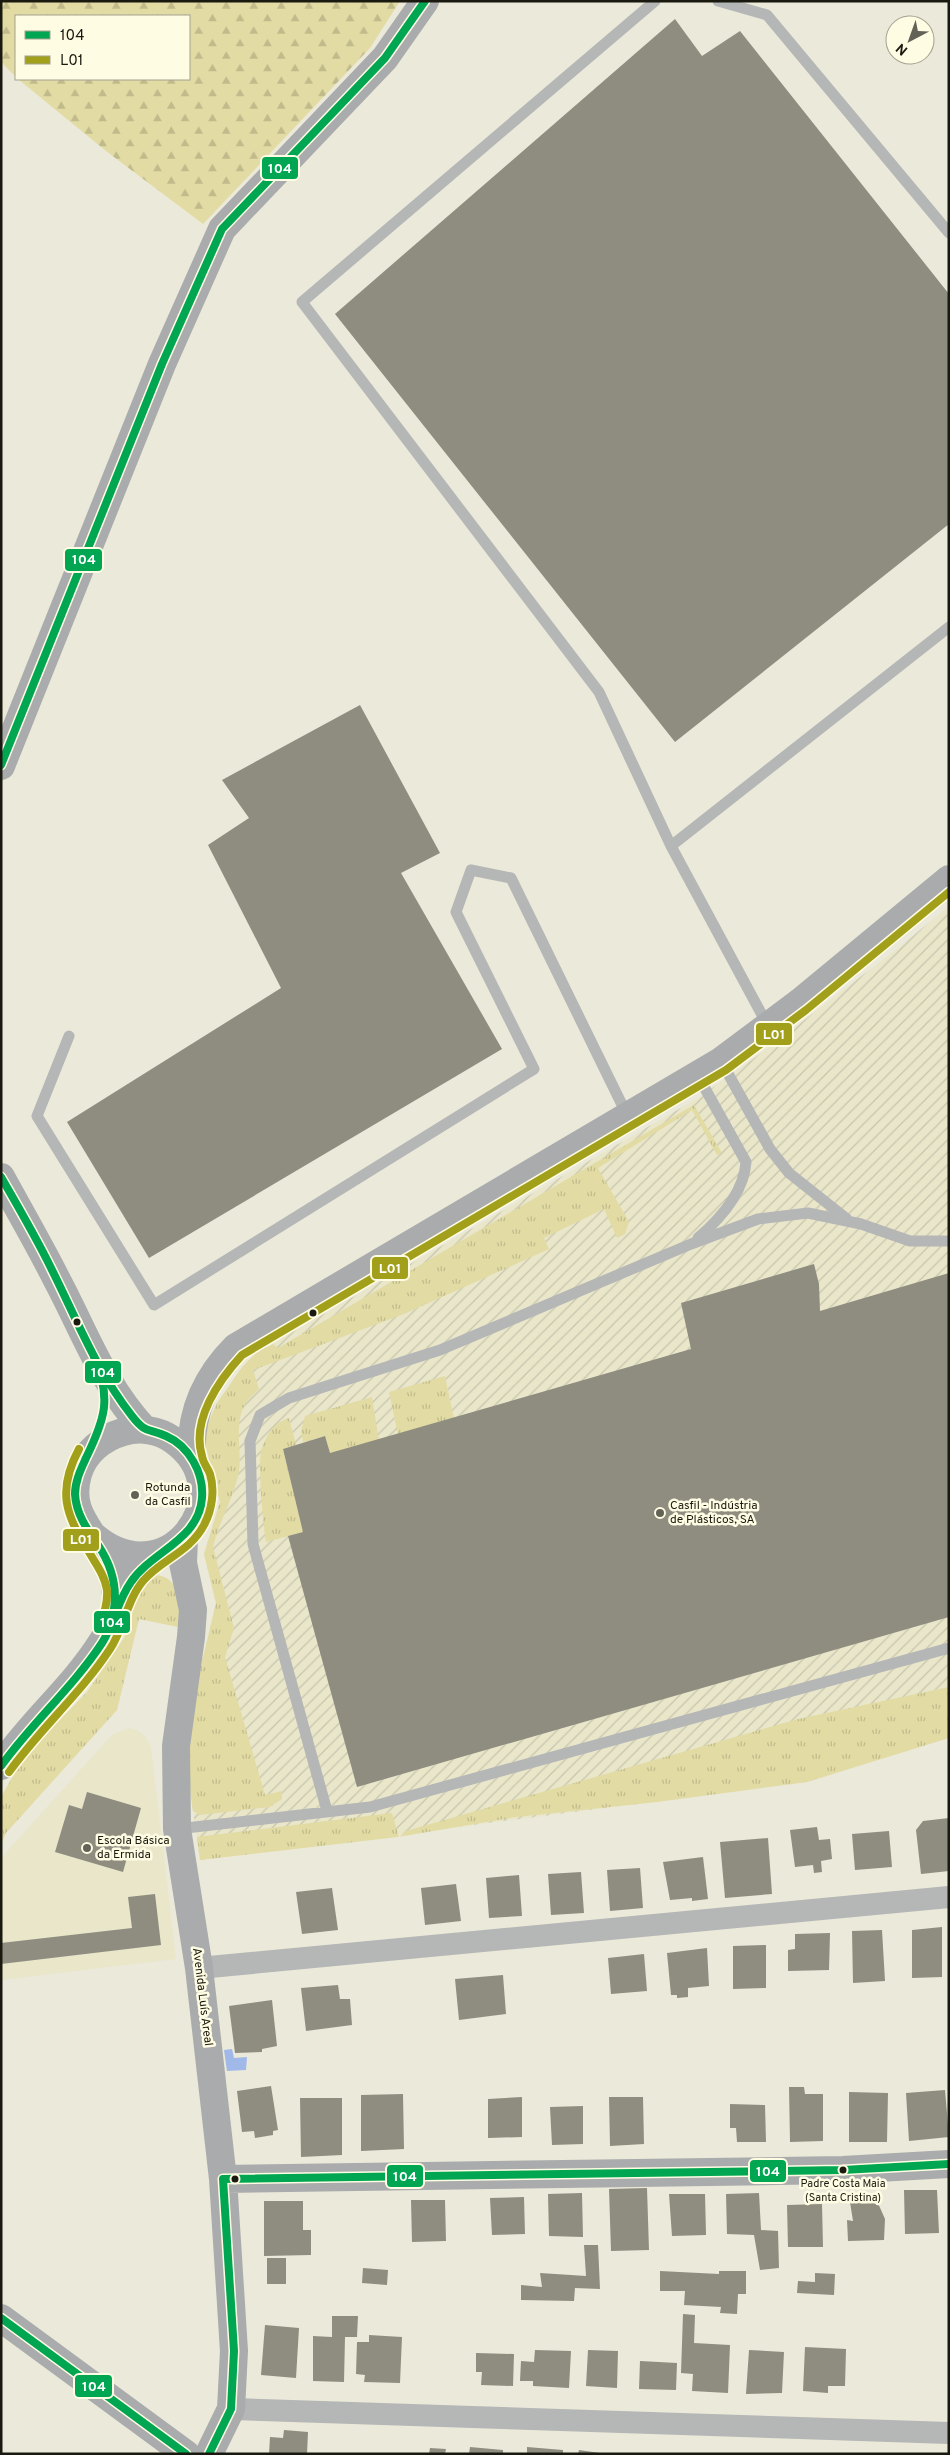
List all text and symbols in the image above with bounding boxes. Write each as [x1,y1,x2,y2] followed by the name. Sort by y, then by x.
[15,15,190,80] legend
[885,15,935,65] north arrow
[60,27,85,46] text: 104
[893,39,912,58] text: N
[60,52,83,71] text: L01
[261,156,299,180] line badge: 104
[268,161,292,178] text: 104
[64,548,103,572] line badge: 104
[72,552,96,569] text: 104
[755,1022,793,1046] line badge: L01
[763,1027,785,1044] text: L01
[371,1256,409,1280] line badge: L01
[379,1261,401,1278] text: L01
[308,1308,318,1318] unlabelled marker
[72,1317,82,1327] unlabelled marker
[84,1360,122,1384] line badge: 104
[91,1365,115,1382] text: 104
[145,1480,191,1510] place label: Rotunda da Casfil
[129,1489,141,1501] marker: Rotunda da Casfil
[670,1498,758,1528] place label: Casfil - Indústria de Plásticos, SA
[654,1507,666,1519] marker: Casfil - Indústria de Plásticos, SA
[62,1528,100,1552] line badge: L01
[70,1532,92,1549] text: L01
[93,1610,131,1634] line badge: 104
[100,1615,124,1632] text: 104
[97,1833,170,1863] place label: Escola Básica da Ermida
[81,1842,93,1854] marker: Escola Básica da Ermida
[188,1947,216,2047] street label: Avenida Luís Areal
[749,2159,787,2183] line badge: 104
[386,2164,424,2188] line badge: 104
[756,2164,780,2181] text: 104
[838,2165,848,2175] marker: Padre Costa Maia (Santa Cristina)
[393,2169,417,2186] text: 104
[230,2174,240,2184] unlabelled marker
[801,2177,886,2205] place label: Padre Costa Maia (Santa Cristina)
[74,2374,113,2398] line badge: 104
[82,2379,106,2396] text: 104

